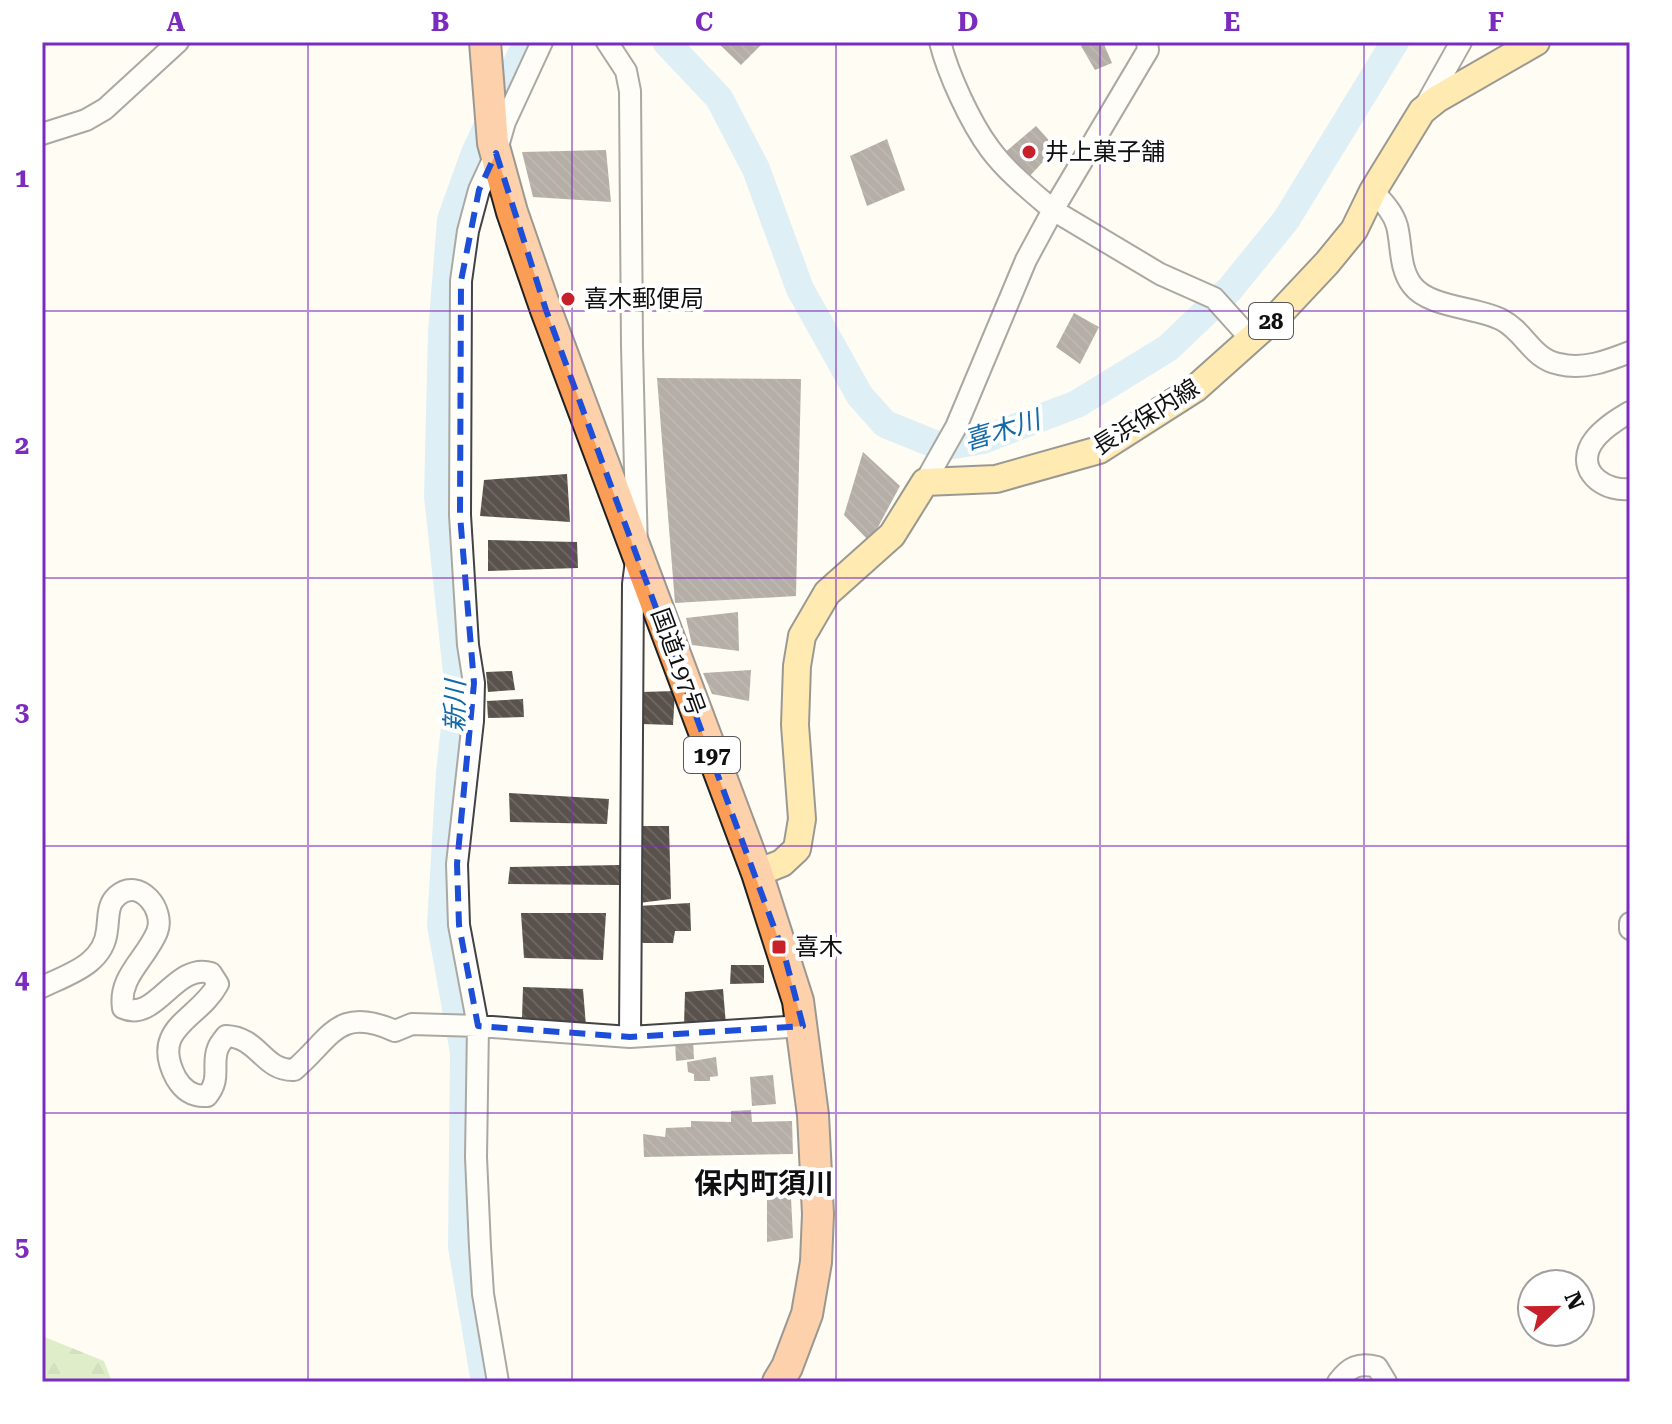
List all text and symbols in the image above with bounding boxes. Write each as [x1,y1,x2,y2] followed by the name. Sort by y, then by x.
[167,7,186,37] text: A
[431,7,449,37] text: B
[695,7,713,37] text: C
[958,7,978,37] text: D
[1224,7,1240,37] text: E
[1488,7,1504,37] text: F
[1045,138,1165,166] place label: 井上菓子舗
[1020,143,1038,161] marker: 井上菓子舗
[15,163,29,193] text: 1
[584,285,704,313] place label: 喜木郵便局
[559,290,577,308] marker: 喜木郵便局
[1249,303,1293,339] road number: 28
[1088,373,1204,461] street label: 長浜保内線
[960,403,1047,456] water label: 喜木川
[15,430,29,460] text: 2
[646,604,710,720] street label: 国道197号
[440,677,471,732] water label: 新川
[15,697,29,727] text: 3
[684,737,740,773] road number: 197
[795,933,843,961] place label: 喜木
[770,938,788,956] marker: 喜木
[15,964,30,994] text: 4
[694,1167,834,1200] district label: 保内町須川
[15,1232,29,1262] text: 5
[1516,1268,1596,1348] north arrow
[1559,1288,1589,1313] text: N

